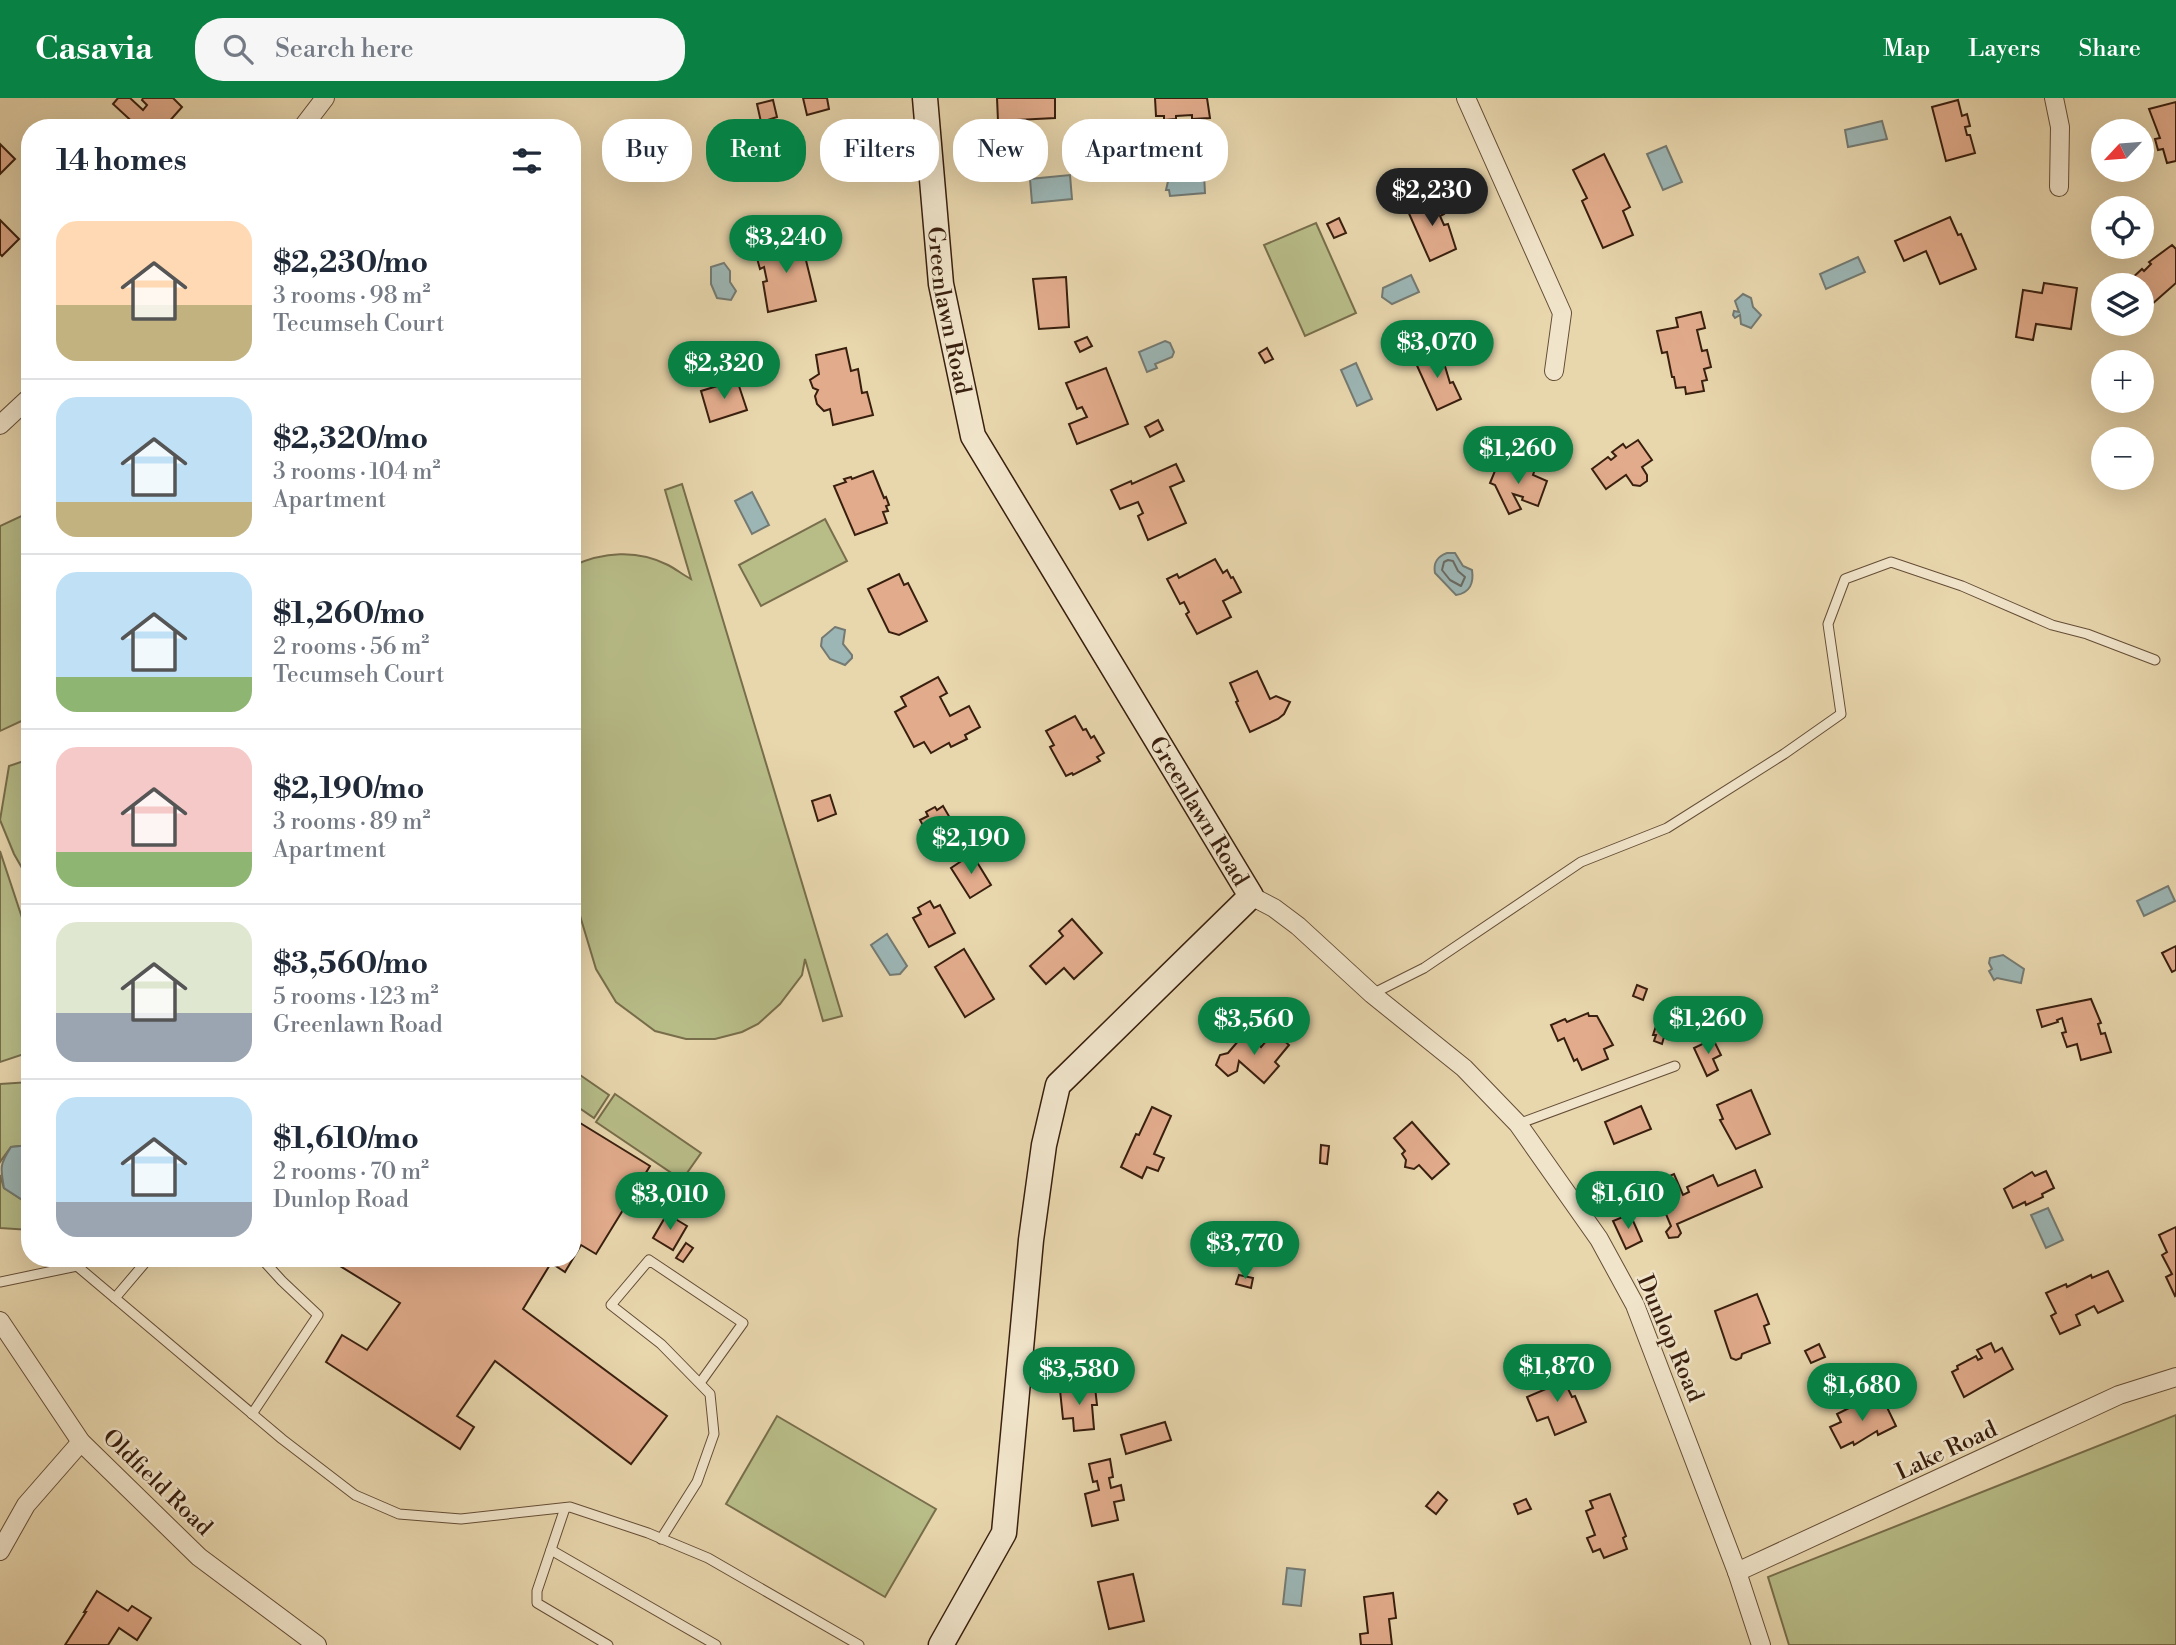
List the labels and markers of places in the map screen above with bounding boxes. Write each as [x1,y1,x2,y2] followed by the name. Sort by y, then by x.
[1375,169,1489,228] pin: $2,230
[729,216,843,275] pin: $3,240
[1380,320,1494,380] pin: $3,070
[667,342,781,401] pin: $2,320
[1461,426,1575,486] pin: $1,260
[914,816,1028,876] pin: $2,190
[1651,996,1765,1056] pin: $1,260
[1197,998,1311,1057] pin: $3,560
[613,1172,727,1232] pin: $3,010
[1571,1172,1685,1231] pin: $1,610
[1188,1222,1302,1281] pin: $3,770
[1500,1344,1614,1404] pin: $1,870
[1022,1348,1136,1407] pin: $3,580
[1805,1364,1919,1423] pin: $1,680

